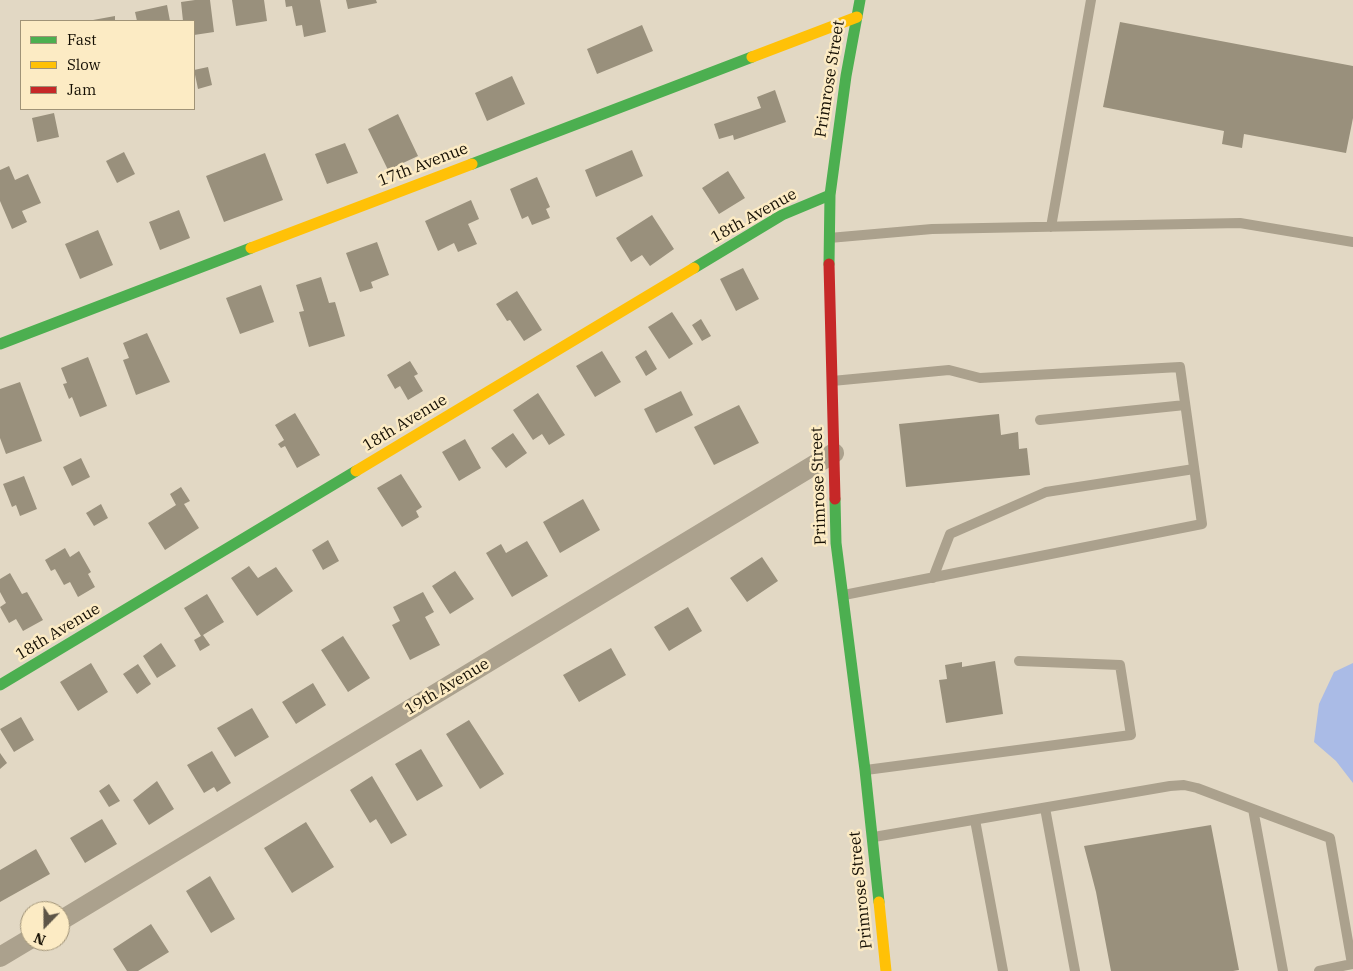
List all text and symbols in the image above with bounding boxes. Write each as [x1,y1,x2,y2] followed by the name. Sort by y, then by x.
[811,19,849,139] street label: Primrose Street
[20,20,195,110] legend
[67,30,97,49] text: Fast
[67,55,100,74] text: Slow
[67,80,96,99] text: Jam
[375,139,471,191] street label: 17th Avenue
[708,185,800,247] street label: 18th Avenue
[359,390,451,456] street label: 18th Avenue
[807,427,831,545] street label: Primrose Street
[12,599,104,665] street label: 18th Avenue
[401,654,493,720] street label: 19th Avenue
[845,830,877,950] street label: Primrose Street
[20,901,70,951] north arrow
[31,929,48,949] text: N

